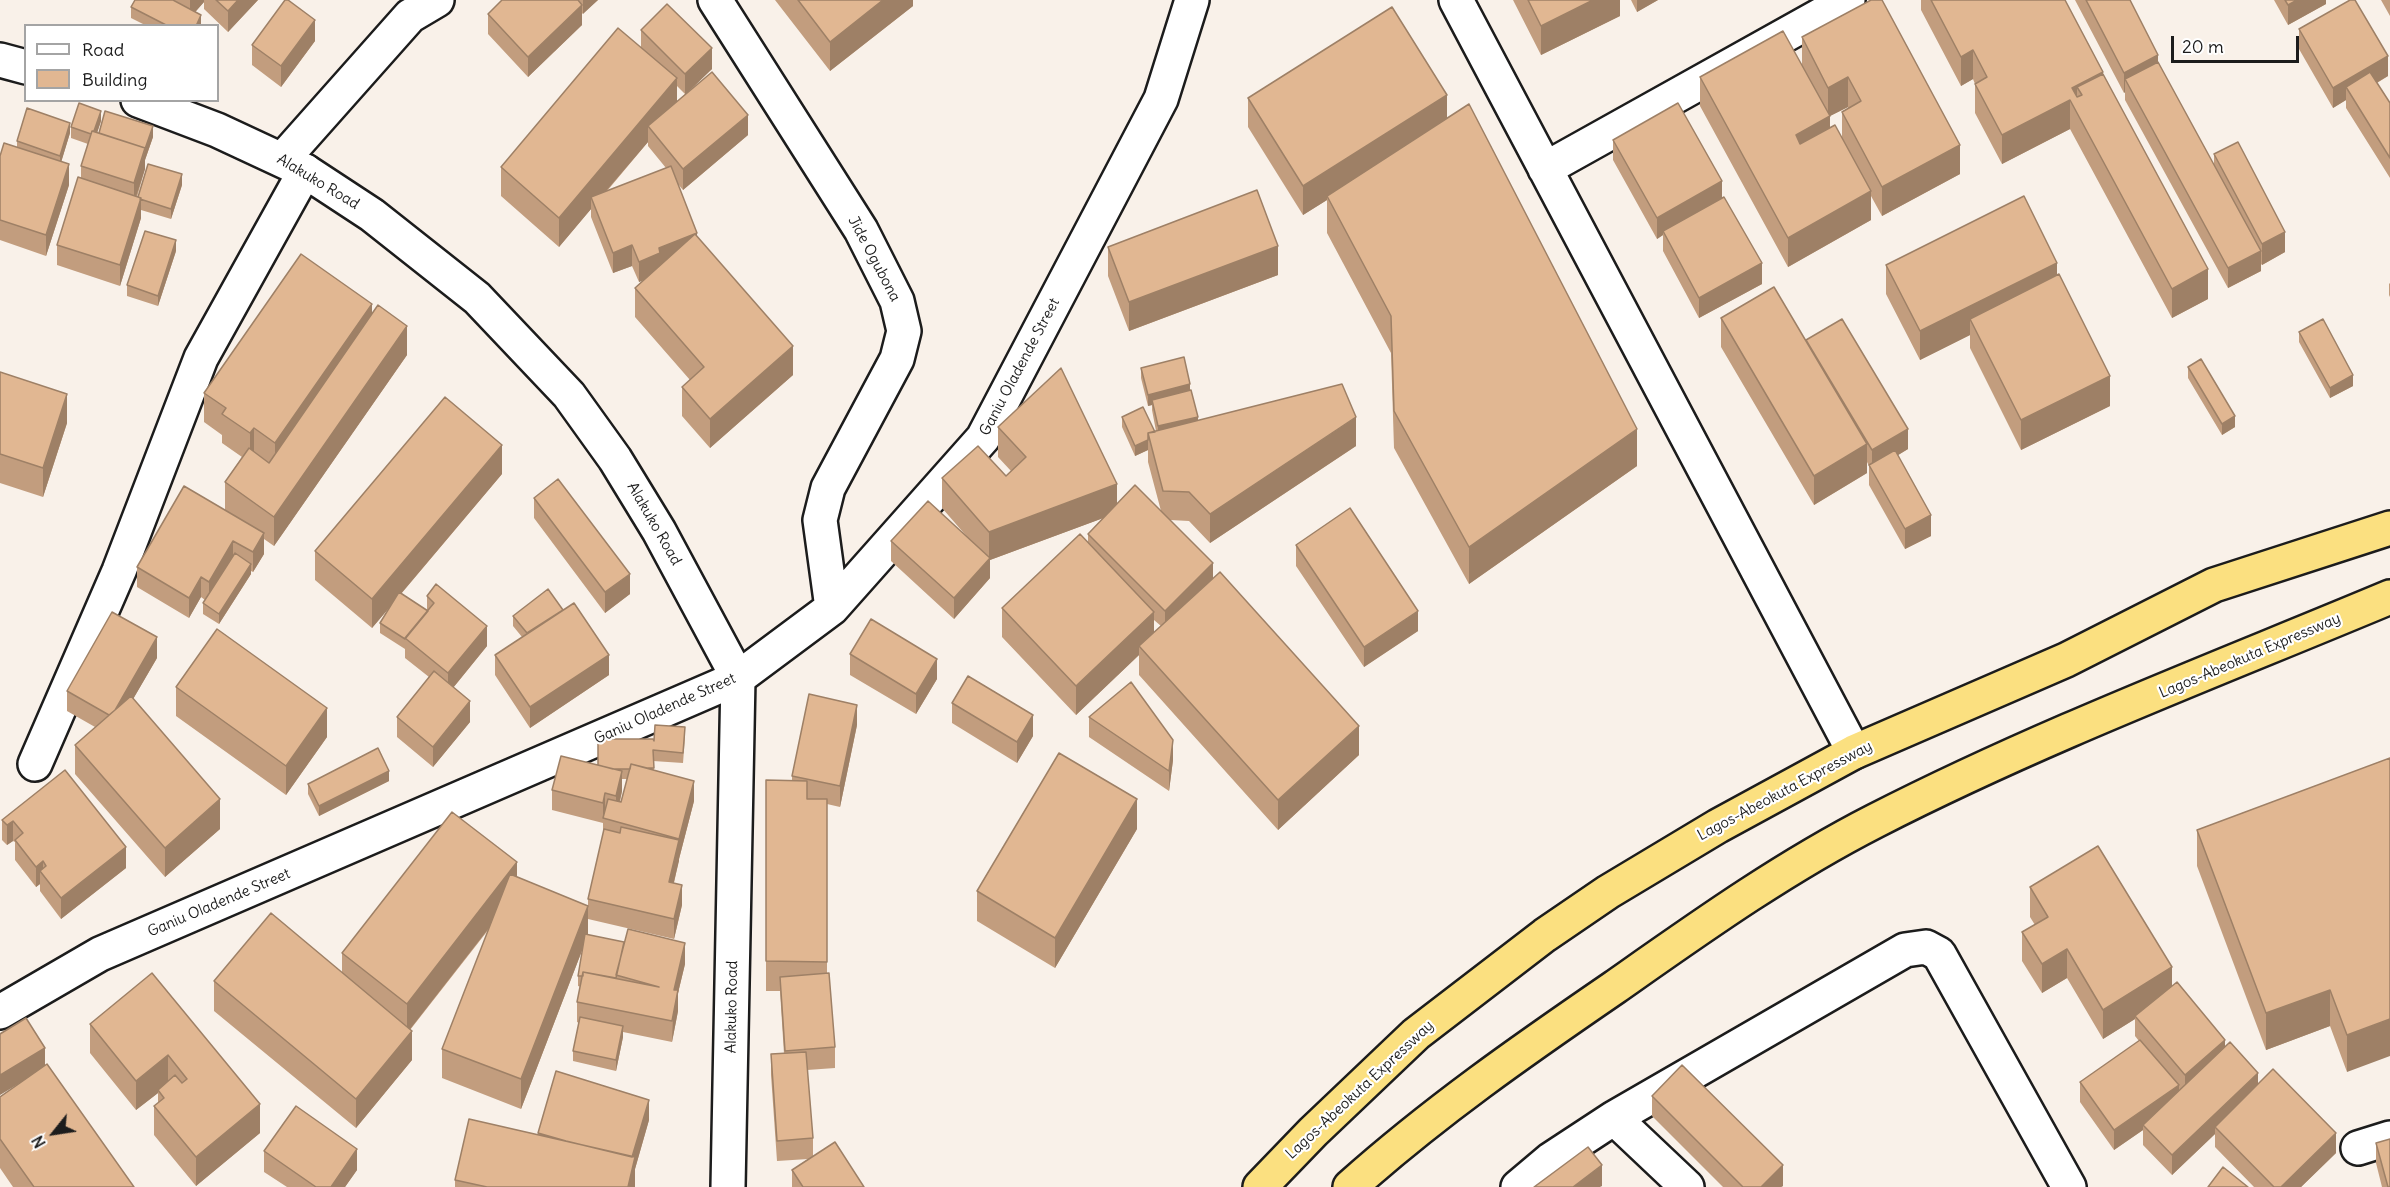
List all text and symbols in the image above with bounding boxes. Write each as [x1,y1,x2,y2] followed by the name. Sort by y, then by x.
[24,24,219,102] legend
[2174,24,2302,62] scale bar
[2182,35,2224,58] text: 20 m
[82,38,124,61] text: Road
[82,68,147,91] text: Building
[274,150,362,214] street label: Alakuko Road
[844,213,904,305] street label: Jide Ogubona
[976,295,1064,439] street label: Ganiu Oladende Street
[623,479,685,569] street label: Alakuko Road
[2157,610,2343,702] street label: Lagos-Abeokuta Expressway
[591,670,739,748] street label: Ganiu Oladende Street
[1695,737,1875,845] street label: Lagos-Abeokuta Expressway
[145,865,293,941] street label: Ganiu Oladende Street
[722,961,742,1053] street label: Alakuko Road
[1282,1017,1438,1163] street label: Lagos-Abeokuta Expressway
[24,1103,84,1163] north arrow
[27,1132,50,1152] text: N

